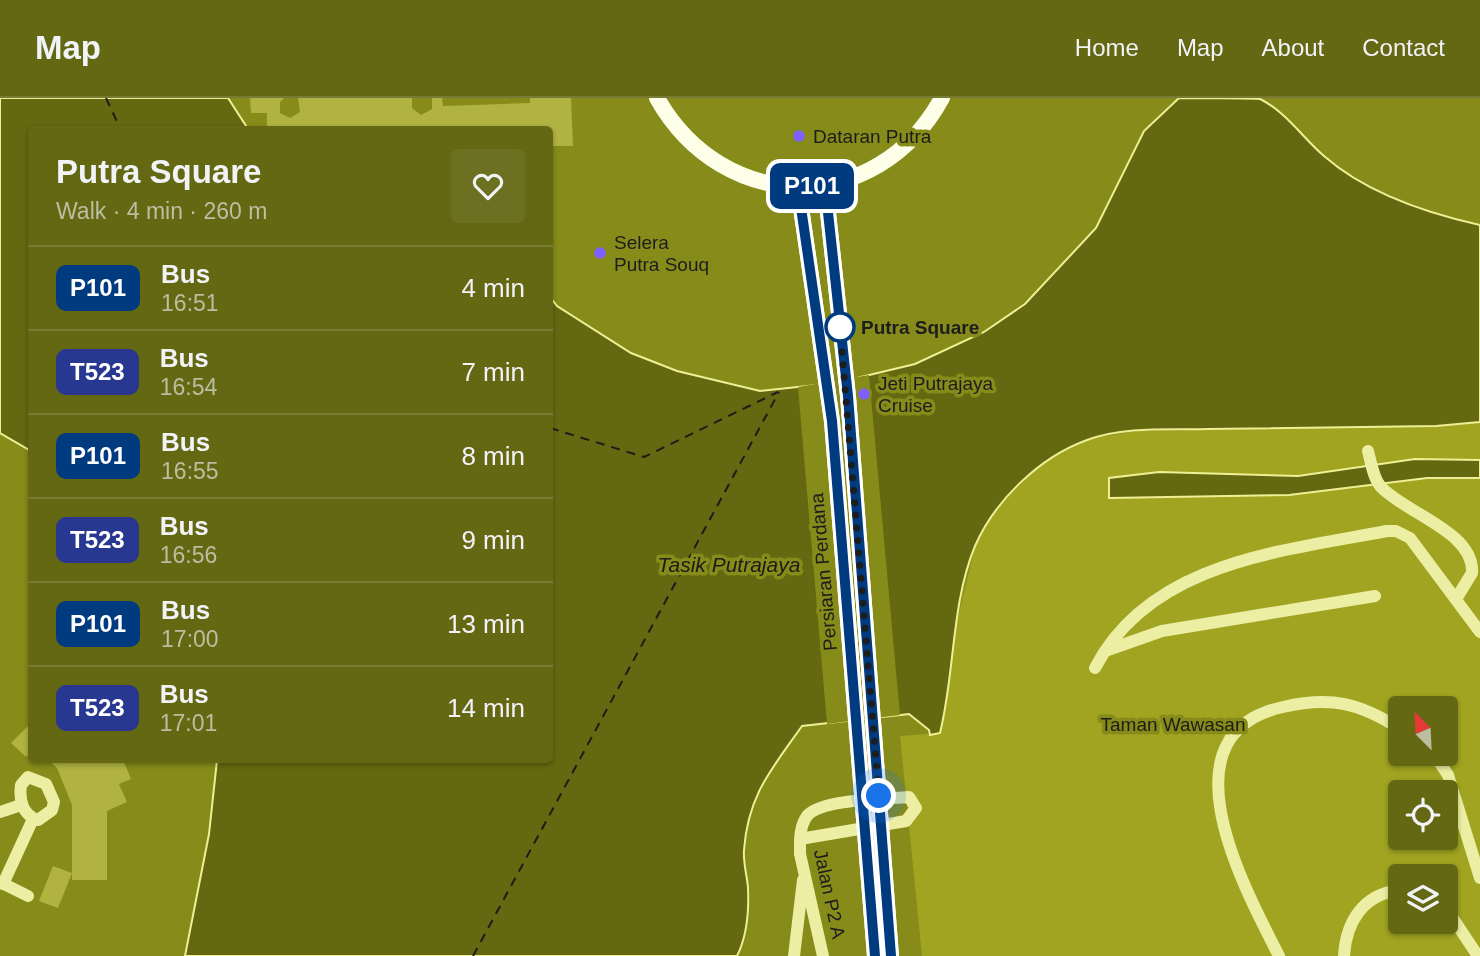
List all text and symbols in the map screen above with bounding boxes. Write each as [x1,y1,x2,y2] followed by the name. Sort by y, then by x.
[35,29,101,66] text: Map
[1075,34,1139,61] text: Home
[1177,34,1224,61] text: Map
[1262,34,1324,61] text: About
[1362,34,1445,61] text: Contact
[813,126,932,147] place label: Dataran Putra
[791,128,807,144] marker: Dataran Putra
[451,149,525,223] button: heart
[56,153,261,190] text: Putra Square
[763,163,861,209] line badge: P101
[784,172,840,199] text: P101
[56,198,267,224] text: Walk · 4 min · 260 m
[614,232,709,275] place label: Selera Putra Souq
[592,245,608,261] marker: Selera Putra Souq
[161,259,210,289] text: Bus
[461,273,525,303] text: 4 min
[70,274,126,301] text: P101
[161,290,219,316] text: 16:51
[825,312,855,342] marker: Putra Square
[861,317,979,338] place label: Putra Square
[160,343,209,373] text: Bus
[461,357,525,387] text: 7 min
[70,358,125,385] text: T523
[878,373,994,416] place label: Jeti Putrajaya Cruise
[160,374,217,400] text: 16:54
[856,386,872,402] marker: Jeti Putrajaya Cruise
[161,427,210,457] text: Bus
[461,441,525,471] text: 8 min
[70,442,126,469] text: P101
[161,458,219,484] text: 16:55
[806,492,841,652] street label: Persiaran Perdana
[160,511,209,541] text: Bus
[461,525,525,555] text: 9 min
[70,526,125,553] text: T523
[160,542,217,568] text: 16:56
[658,553,800,576] water label: Tasik Putrajaya
[161,595,210,625] text: Bus
[447,609,525,639] text: 13 min
[70,610,126,637] text: P101
[161,626,219,652] text: 17:00
[160,679,209,709] text: Bus
[447,693,525,723] text: 14 min
[70,694,125,721] text: T523
[1388,696,1458,766] north arrow
[1388,696,1458,934] map controls
[160,710,217,736] text: 17:01
[1100,714,1246,735] park label: Taman Wawasan
[861,778,896,813] your location
[1388,780,1458,850] button: locate
[810,847,849,941] street label: Jalan P2 A
[1388,864,1458,934] button: layers

